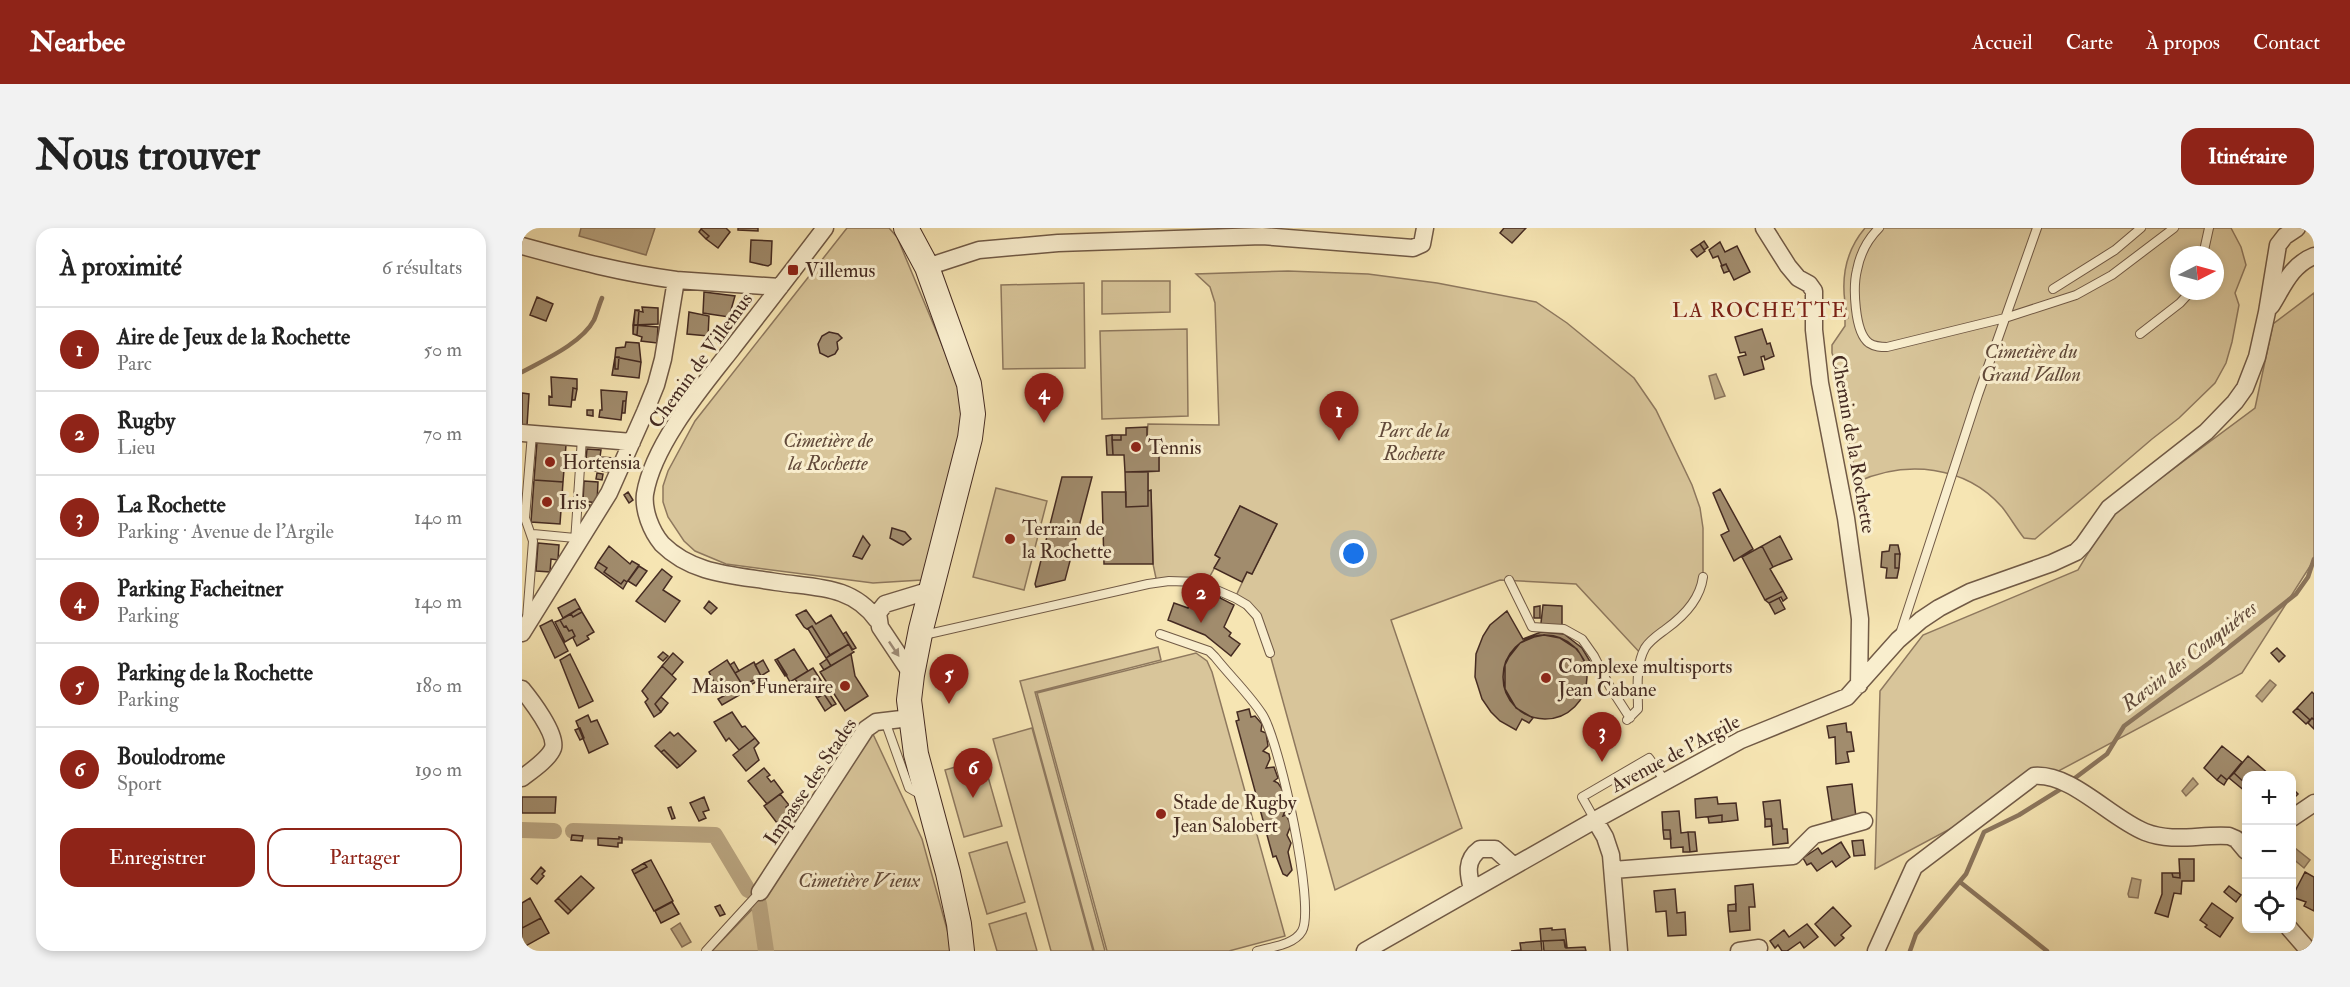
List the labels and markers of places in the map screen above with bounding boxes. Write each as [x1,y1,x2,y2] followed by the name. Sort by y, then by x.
[805,258,876,283] place label: Villemus
[786,263,800,277] marker: Villemus
[1024,374,1064,423] pin: 4
[1320,392,1358,441] pin: 1
[1148,435,1202,460] place label: Tennis
[1129,440,1143,454] marker: Tennis
[562,450,642,475] place label: Hortensia
[543,455,557,469] marker: Hortensia
[559,490,587,515] place label: Iris
[540,495,554,509] marker: Iris
[1022,516,1112,564] place label: Terrain de la Rochette
[1003,532,1017,546] marker: Terrain de la Rochette
[1182,574,1220,623] pin: 2
[930,654,968,704] pin: 5
[1557,654,1732,702] place label: Complexe multisports Jean Cabane
[1539,671,1553,685] marker: Complexe multisports Jean Cabane
[691,674,833,699] place label: Maison Funeraire
[838,679,852,693] marker: Maison Funeraire
[1582,712,1622,762] pin: 3
[954,748,992,798] pin: 6
[1172,790,1298,838] place label: Stade de Rugby Jean Salobert
[1154,807,1168,821] marker: Stade de Rugby Jean Salobert

